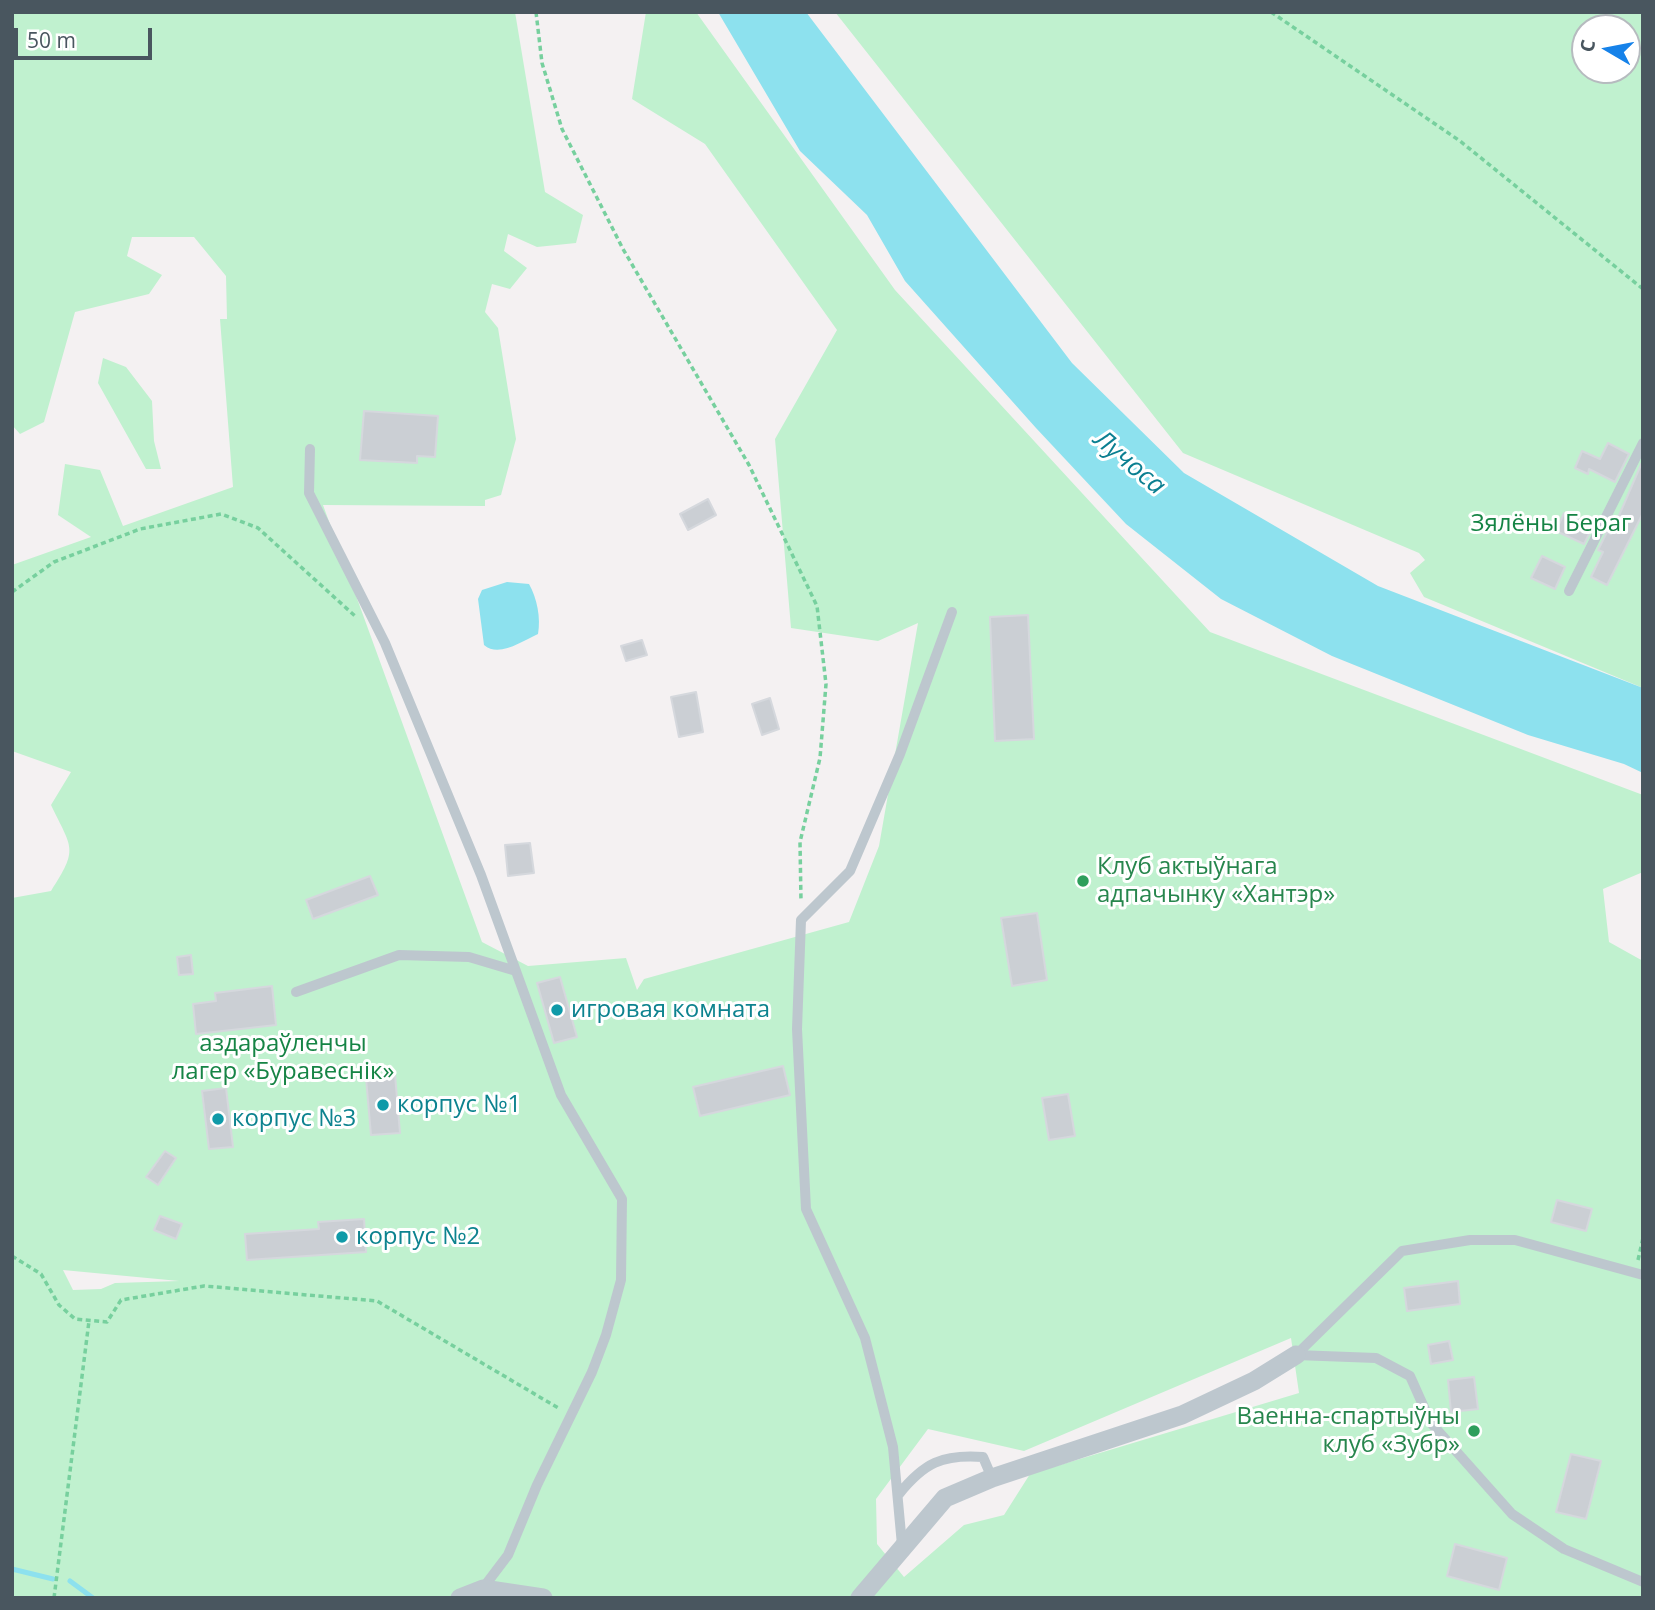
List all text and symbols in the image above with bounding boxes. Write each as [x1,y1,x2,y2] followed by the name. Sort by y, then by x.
[18,14,156,58] scale bar
[1571,14,1641,84] north arrow
[27,26,76,54] text: 50 m
[1573,37,1601,54] text: С
[1087,424,1171,502] water label: Лучоса
[1471,510,1631,538] park label: Зялёны Бераг
[1097,853,1335,909] place label: Клуб актыўнага адпачынку «Хантэр»
[1075,873,1091,889] marker: Клуб актыўнага адпачынку «Хантэр»
[571,996,770,1024] place label: игровая комната
[549,1002,565,1018] marker: игровая комната
[172,1030,394,1086] park label: аздараўленчы лагер «Буравеснік»
[397,1091,521,1119] place label: корпус №1
[375,1097,391,1113] marker: корпус №1
[232,1105,356,1133] place label: корпус №3
[210,1111,226,1127] marker: корпус №3
[356,1223,480,1251] place label: корпус №2
[334,1229,350,1245] marker: корпус №2
[1236,1403,1460,1459] place label: Ваенна-спартыўны клуб «Зубр»
[1466,1423,1482,1439] marker: Ваенна-спартыўны клуб «Зубр»

